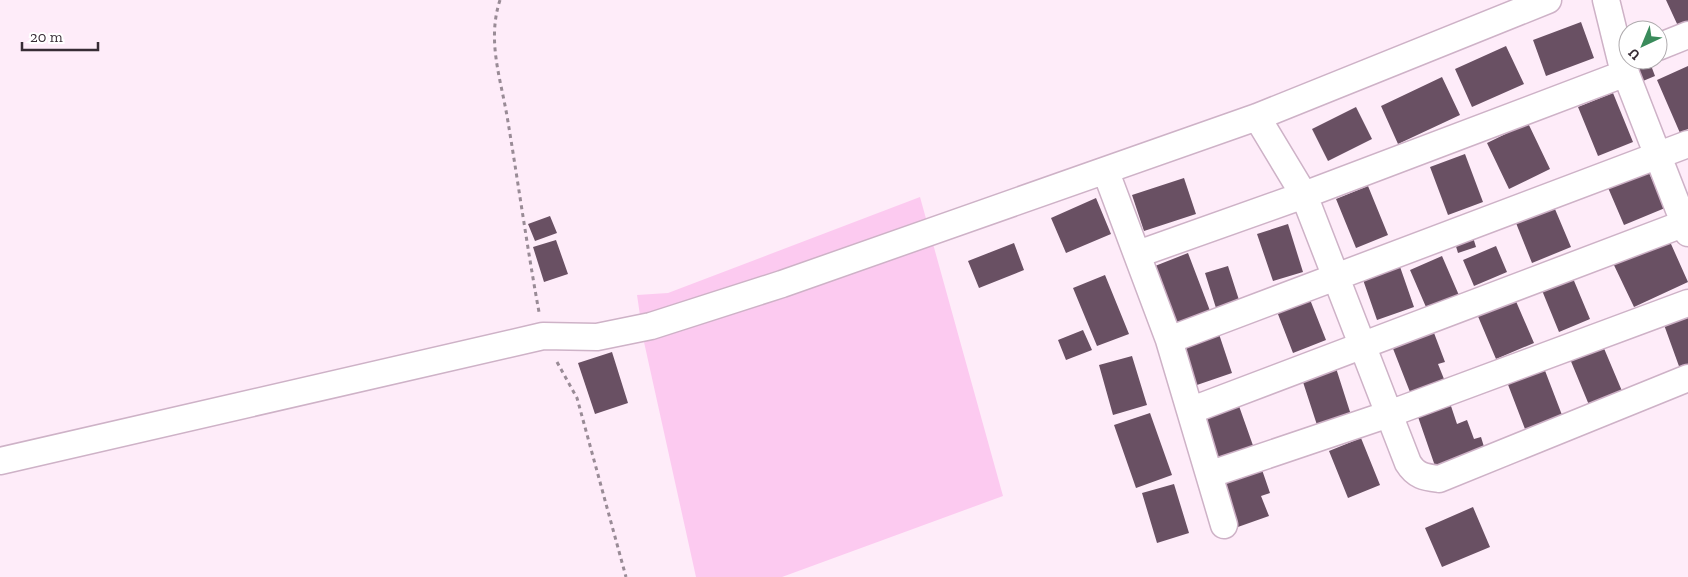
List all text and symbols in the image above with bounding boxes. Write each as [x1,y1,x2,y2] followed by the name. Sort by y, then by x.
[22,20,99,52] scale bar
[1618,20,1668,70] north arrow
[30,28,63,46] text: 20 m
[1625,44,1644,64] text: U

